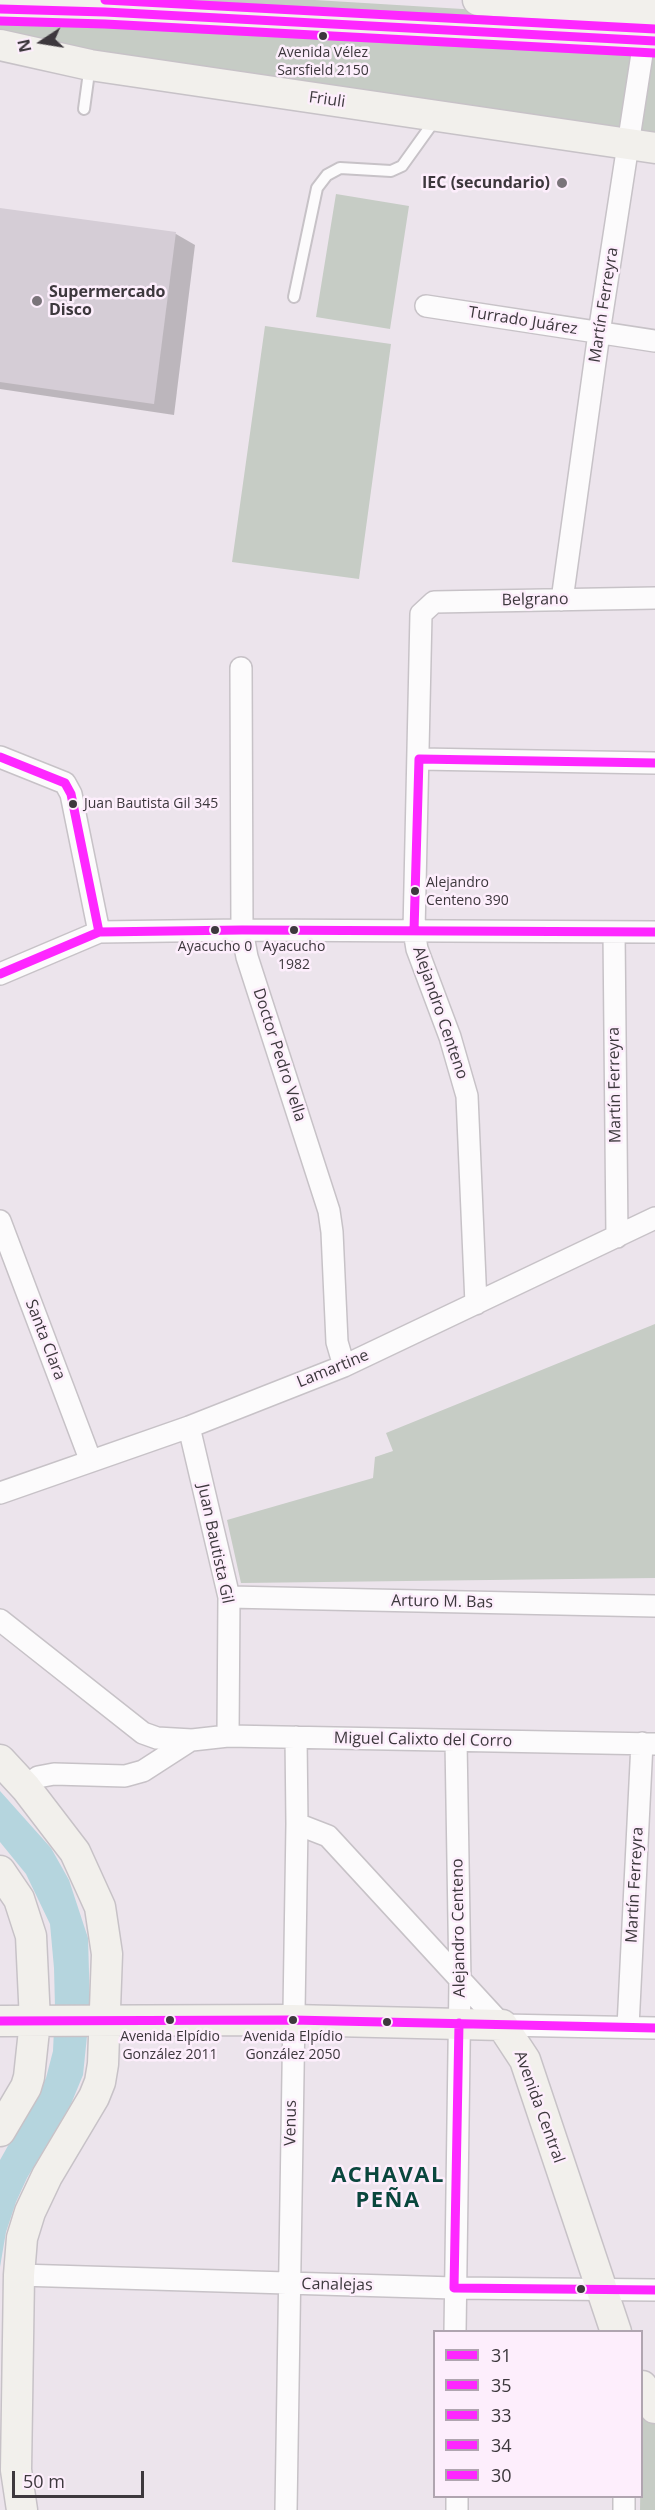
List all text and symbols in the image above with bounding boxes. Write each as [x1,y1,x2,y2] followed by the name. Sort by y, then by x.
[12,12,72,72] north arrow
[317,30,329,42] marker: Avenida Vélez Sarsfield 2150
[12,37,37,54] text: N
[277,45,369,78] place label: Avenida Vélez Sarsfield 2150
[307,88,347,112] street label: Friuli
[422,173,550,193] place label: IEC (secundario)
[555,176,569,190] marker: IEC (secundario)
[585,246,623,364] street label: Martín Ferreyra
[49,282,166,320] place label: Supermercado Disco
[30,294,44,308] marker: Supermercado Disco
[467,303,579,339] street label: Turrado Juárez
[501,590,569,610] street label: Belgrano
[84,796,218,812] place label: Juan Bautista Gil 345
[67,798,79,810] marker: Juan Bautista Gil 345
[426,875,509,908] place label: Alejandro Centeno 390
[409,885,421,897] marker: Alejandro Centeno 390
[209,924,221,936] marker: Ayacucho 0
[288,924,300,936] marker: Ayacucho 1982
[178,939,252,955] place label: Ayacucho 0
[263,939,325,972] place label: Ayacucho 1982
[408,944,472,1082] street label: Alejandro Centeno
[248,986,310,1124] street label: Doctor Pedro Vella
[604,1027,626,1143] street label: Martín Ferreyra
[21,1297,69,1383] street label: Santa Clara
[294,1346,372,1392] street label: Lamartine
[193,1482,237,1606] street label: Juan Bautista Gil
[391,1592,493,1612] street label: Arturo M. Bas
[334,1729,512,1751] street label: Miguel Calixto del Corro
[622,1826,648,1944] street label: Martín Ferreyra
[448,1858,470,1998] street label: Alejandro Centeno
[164,2014,176,2026] marker: Avenida Elpídio González 2011
[287,2014,299,2026] marker: Avenida Elpídio González 2050
[381,2016,393,2028] unlabelled marker
[120,2029,220,2062] place label: Avenida Elpídio González 2011
[243,2029,343,2062] place label: Avenida Elpídio González 2050
[510,2048,568,2166] street label: Avenida Central
[281,2100,301,2146] street label: Venus
[331,2163,445,2214] district label: ACHAVAL PEÑA
[301,2275,373,2295] street label: Canalejas
[575,2283,587,2295] unlabelled marker
[433,2330,643,2498] legend
[491,2343,512,2367] text: 31
[491,2373,512,2397] text: 35
[491,2403,512,2427] text: 33
[491,2433,512,2457] text: 34
[15,2459,147,2497] scale bar
[491,2463,512,2487] text: 30
[23,2469,65,2493] text: 50 m

